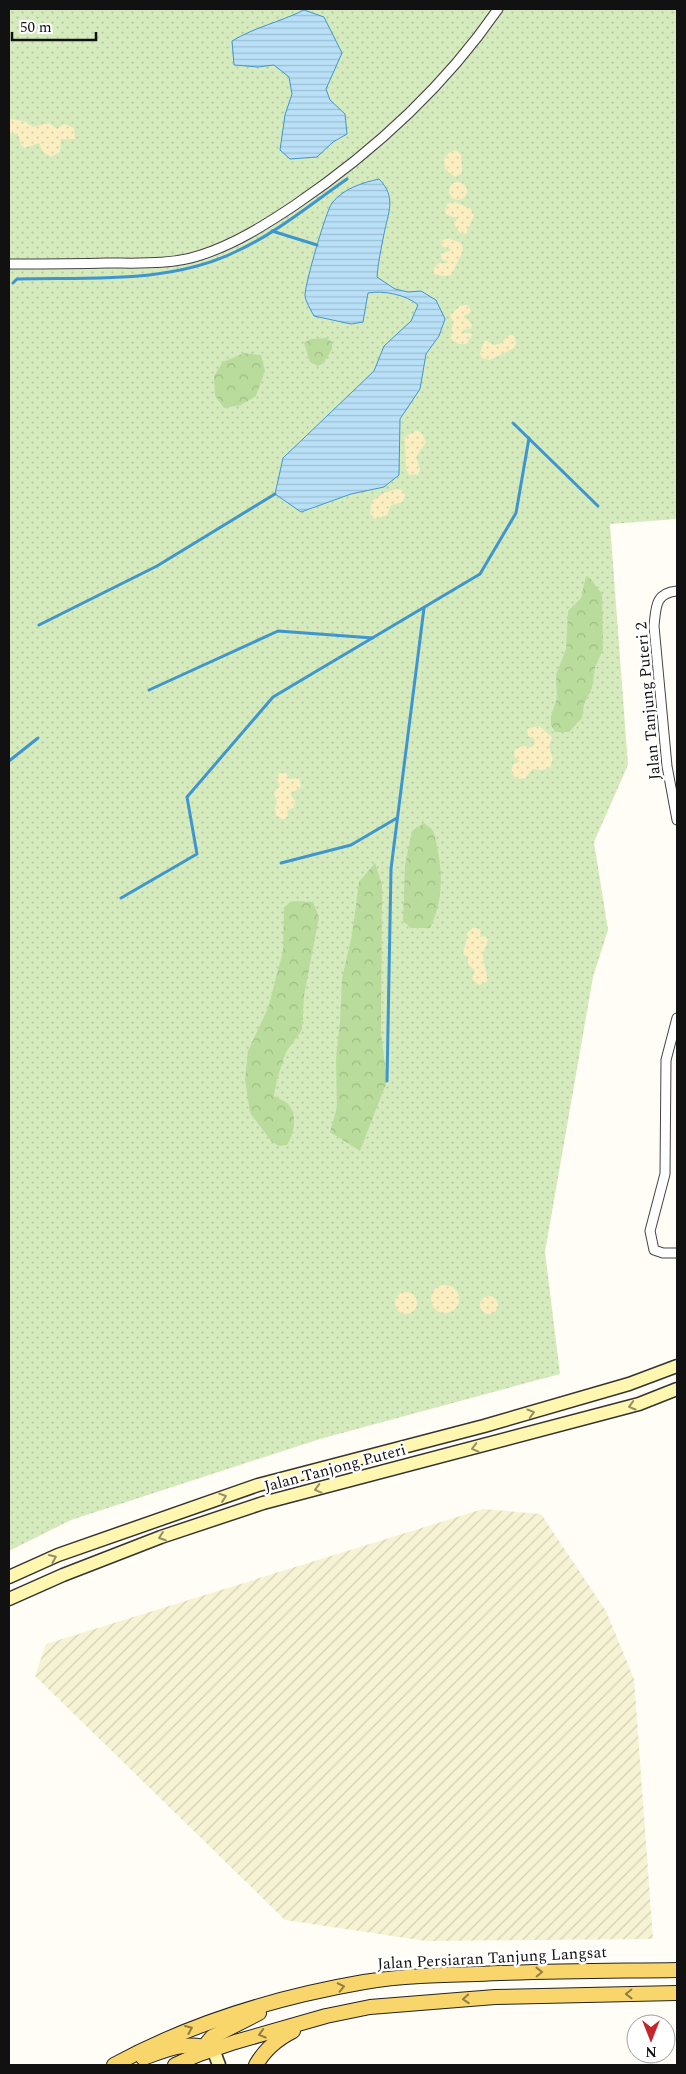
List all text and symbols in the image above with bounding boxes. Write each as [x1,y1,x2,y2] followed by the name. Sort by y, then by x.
[12,10,96,42] scale bar
[20,16,52,39] text: 50 m
[629,621,667,781] street label: Jalan Tanjung Puteri 2
[628,1400,636,1410] one-way arrow
[527,1408,535,1418] one-way arrow
[261,1437,409,1499] street label: Jalan Tanjong Puteri
[471,1443,479,1453] one-way arrow
[313,1483,322,1494] one-way arrow
[218,1493,226,1503] one-way arrow
[158,1531,167,1541] one-way arrow
[48,1553,57,1564] one-way arrow
[377,1940,608,1976] street label: Jalan Persiaran Tanjung Langsat
[536,1967,544,1977] one-way arrow
[337,1982,346,1992] one-way arrow
[624,1989,632,1999] one-way arrow
[462,1993,470,2004] one-way arrow
[626,2014,676,2064] north arrow
[184,2025,193,2036] one-way arrow
[258,2029,267,2039] one-way arrow
[645,2041,657,2062] text: N

